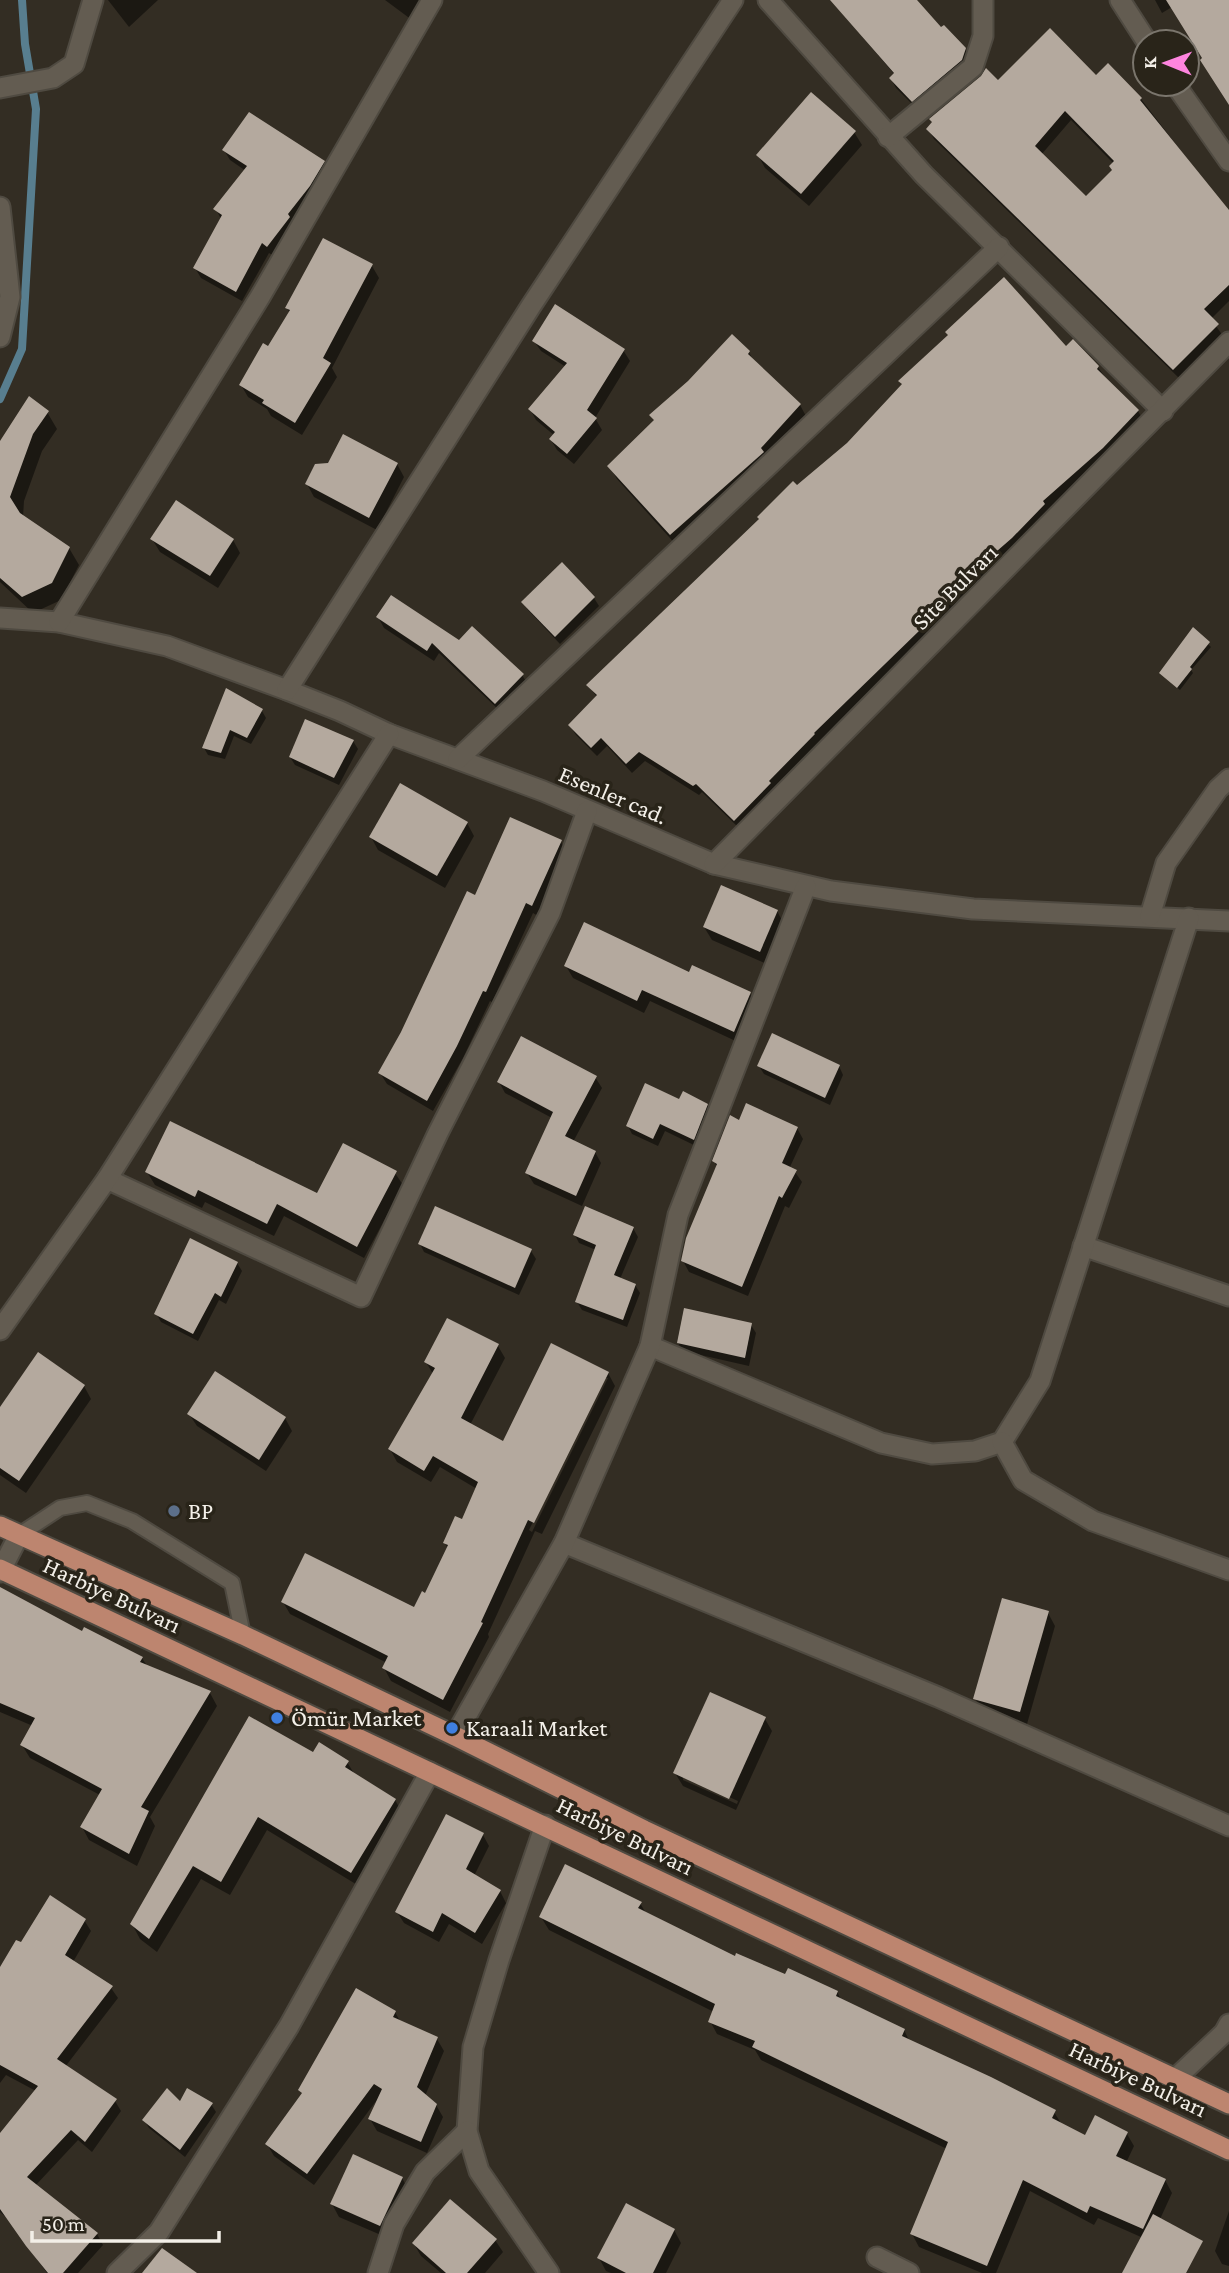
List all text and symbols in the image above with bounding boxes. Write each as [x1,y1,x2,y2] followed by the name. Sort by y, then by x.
[1131,28,1201,98] north arrow
[1139,56,1160,69] text: K
[906,538,1003,635] street label: Site Bulvarı
[555,760,671,829] street label: Esenler cad.
[188,1497,213,1524] place label: BP
[166,1503,182,1519] marker: BP
[39,1551,185,1638] street label: Harbiye Bulvarı
[291,1704,422,1731] place label: Ömür Market
[269,1710,285,1726] marker: Ömür Market
[466,1714,608,1741] place label: Karaali Market
[444,1720,460,1736] marker: Karaali Market
[552,1791,698,1880] street label: Harbiye Bulvarı
[1065,2035,1211,2122] street label: Harbiye Bulvarı
[32,2200,219,2244] scale bar
[42,2212,85,2236] text: 50 m

